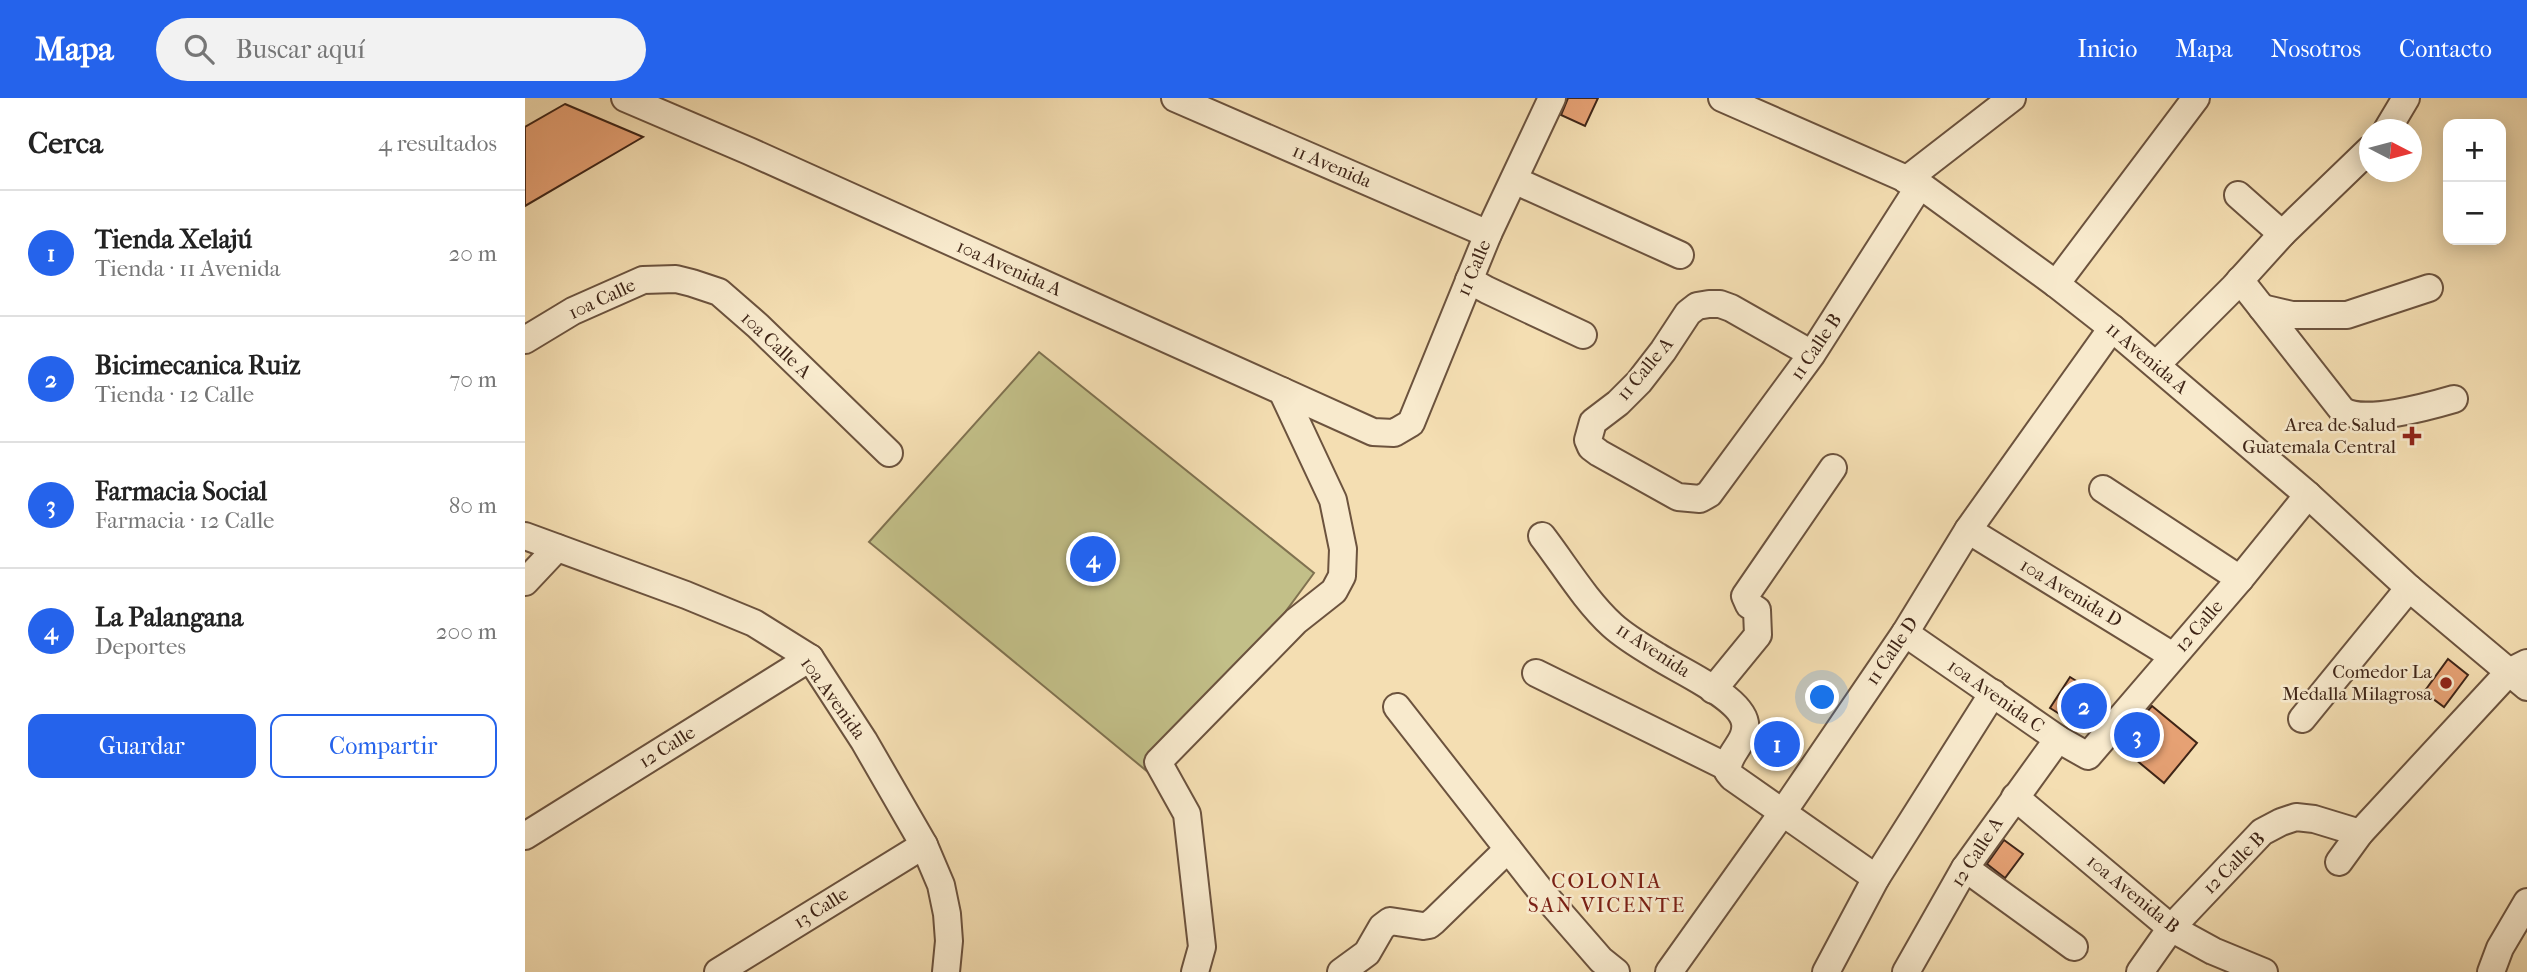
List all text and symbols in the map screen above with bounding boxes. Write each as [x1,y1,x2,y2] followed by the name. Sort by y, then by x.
[156,18,646,81] search box
[35,30,114,69] text: Mapa
[180,30,218,68] icon: search
[236,34,365,65] text: Buscar aquí
[2077,35,2137,63] text: Inicio
[2175,35,2233,63] text: Mapa
[2271,35,2361,63] text: Nosotros
[2399,35,2492,63] text: Contacto
[2359,119,2422,182] north arrow
[2443,119,2506,245] map controls
[2443,119,2506,182] button: +
[28,126,103,161] text: Cerca
[378,130,497,157] text: 4 resultados
[1289,140,1375,193] street label: 11 Avenida
[2443,182,2506,245] button: −
[95,224,252,255] text: Tienda Xelajú
[953,235,1065,301] street label: 10a Avenida A
[1452,237,1496,299] street label: 11 Calle
[47,240,55,267] text: 1
[448,240,497,267] text: 20 m
[95,255,280,282] text: Tienda · 11 Avenida
[565,274,639,324] street label: 10a Calle
[736,307,816,383] street label: 10a Calle A
[1786,310,1846,384] street label: 11 Calle B
[2102,317,2193,399] street label: 11 Avenida A
[1612,333,1678,405] street label: 11 Calle A
[95,350,300,381] text: Bicimecanica Ruiz
[45,366,57,393] text: 2
[449,366,497,393] text: 70 m
[95,381,254,408] text: Tienda · 12 Calle
[2242,414,2397,458] place label: Area de Salud Guatemala Central
[2402,426,2422,446] marker: Area de Salud Guatemala Central
[95,476,267,507] text: Farmacia Social
[46,492,56,519] text: 3
[449,492,497,519] text: 80 m
[95,507,275,534] text: Farmacia · 12 Calle
[1070,533,1116,585] pin: 4
[2016,554,2126,632] street label: 10a Avenida D
[2170,595,2228,657] street label: 12 Calle
[95,602,243,633] text: La Palangana
[1861,613,1923,689] street label: 11 Calle D
[44,618,58,645] text: 4
[436,618,497,645] text: 200 m
[1612,618,1694,682] street label: 11 Avenida
[95,633,186,660] text: Deportes
[796,653,870,744] street label: 10a Avenida
[1943,655,2049,737] street label: 10a Avenida C
[2282,661,2432,705] place label: Comedor La Medalla Milagrosa
[2438,675,2454,691] marker: Comedor La Medalla Milagrosa
[1805,680,1839,714] your location
[2061,680,2107,732] pin: 2
[2114,709,2160,761] pin: 3
[28,714,256,778] button: Guardar
[270,714,497,778] button: Compartir
[1754,718,1800,770] pin: 1
[635,721,699,773] street label: 12 Calle
[1946,813,2008,891] street label: 12 Calle A
[2199,828,2269,898] street label: 12 Calle B
[2082,850,2184,938] street label: 10a Avenida B
[1528,869,1686,917] district label: COLONIA SAN VICENTE
[790,883,852,933] street label: 13 Calle

